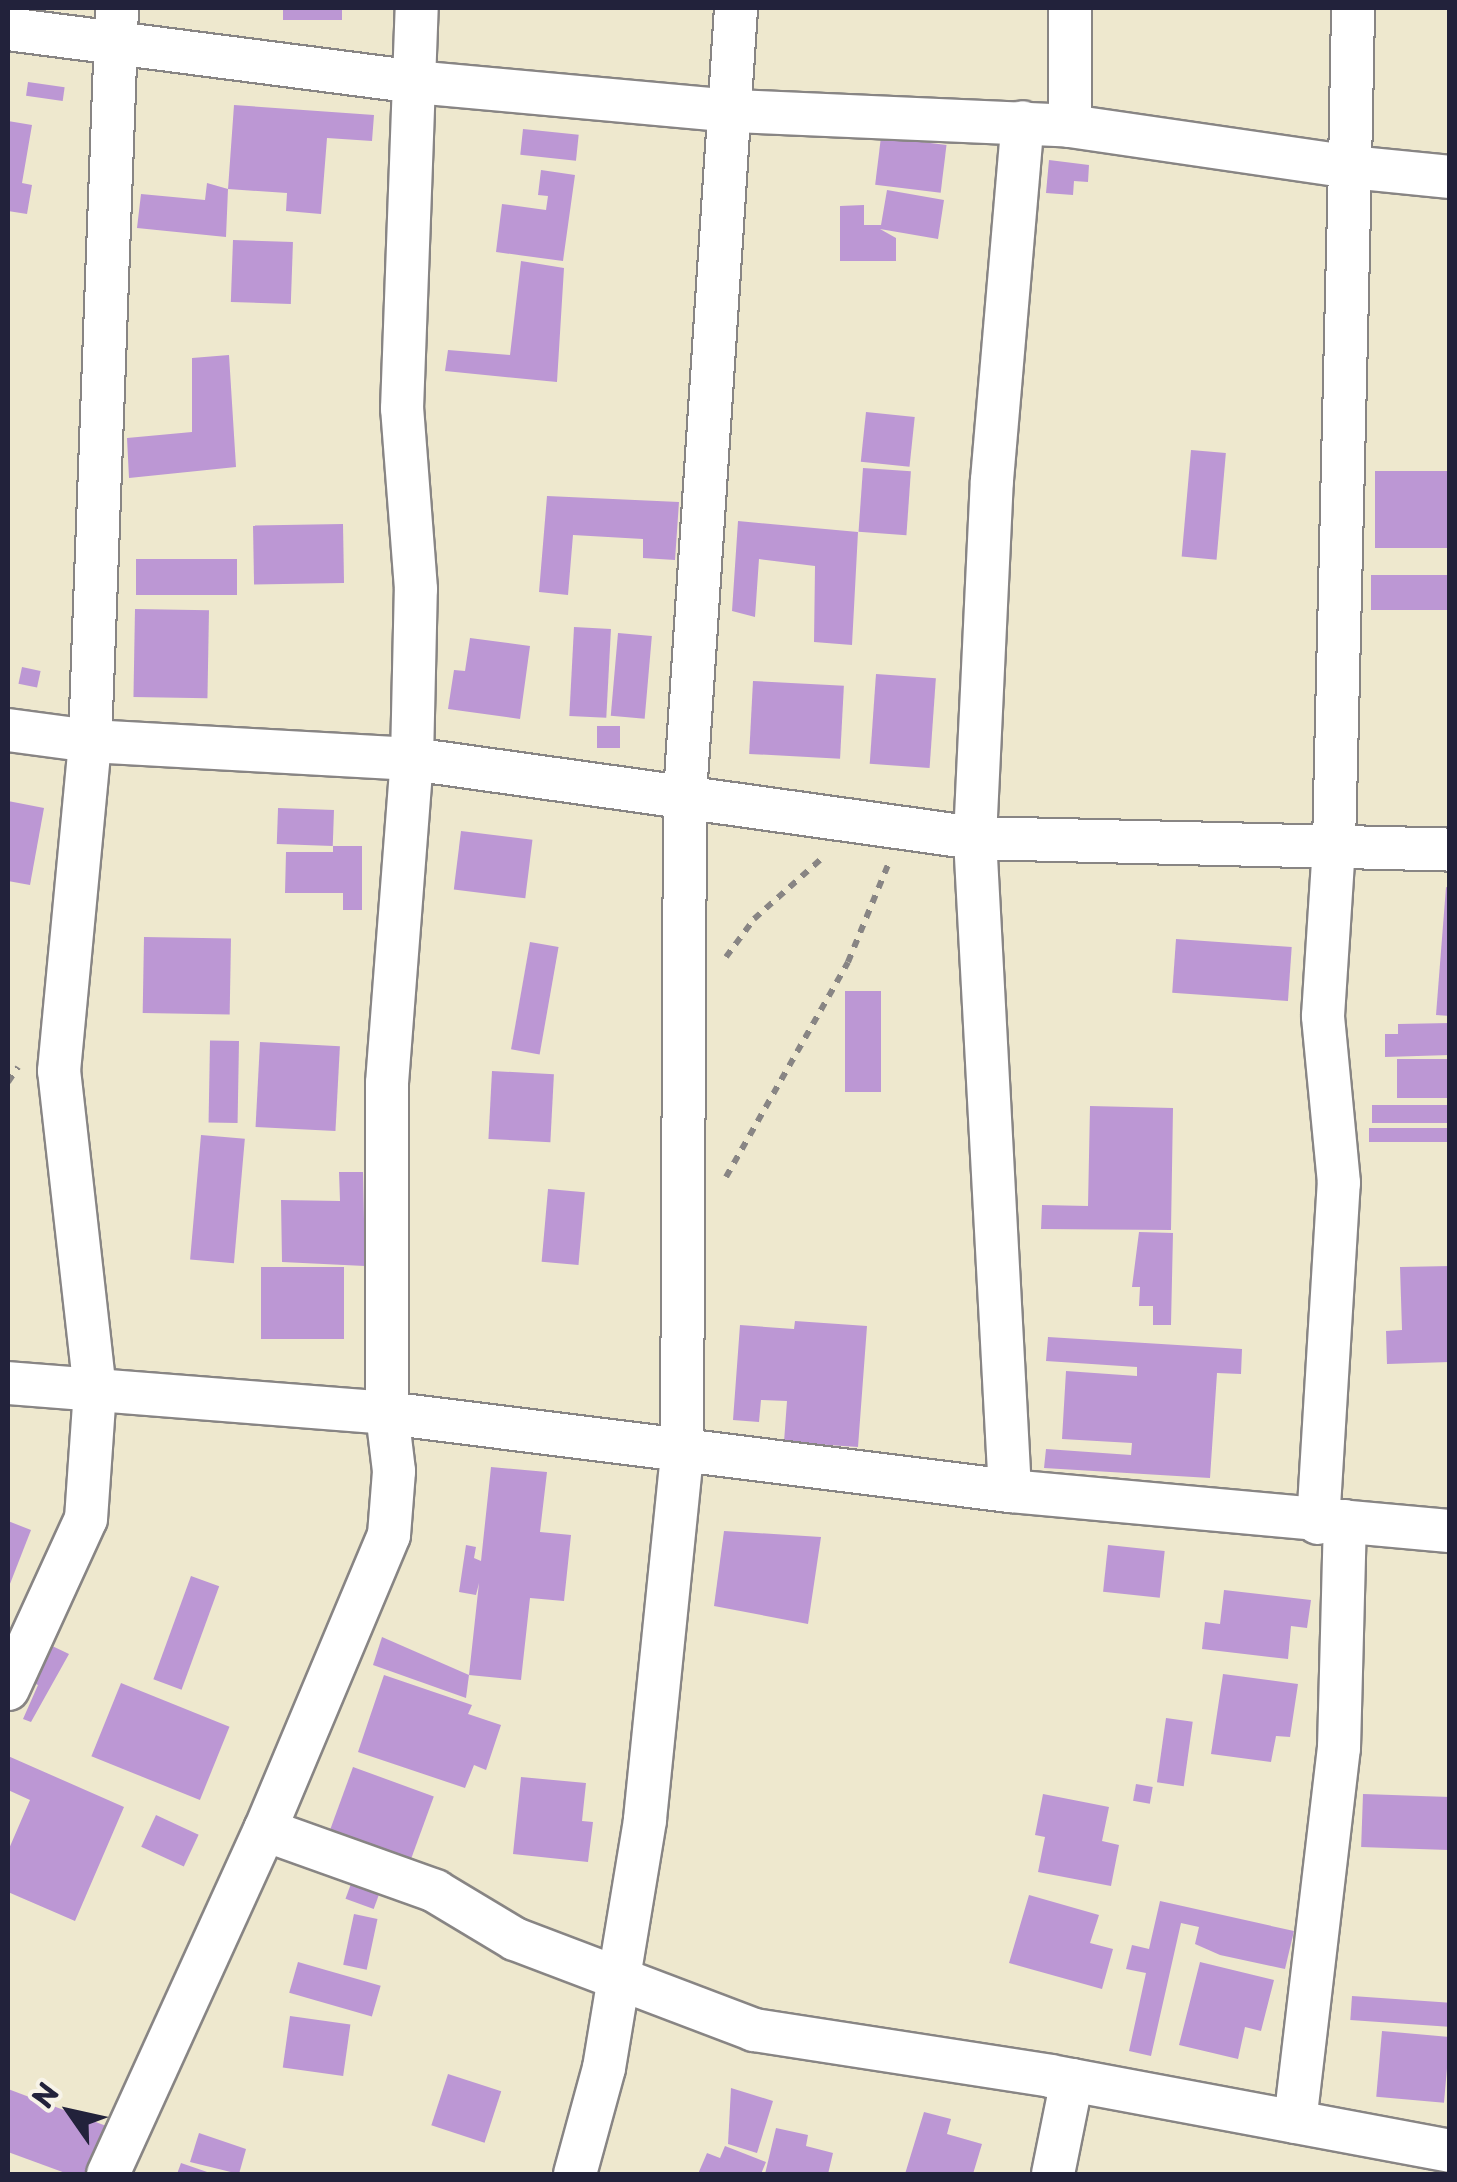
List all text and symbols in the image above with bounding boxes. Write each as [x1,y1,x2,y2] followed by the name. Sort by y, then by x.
[20,2062,120,2162] north arrow
[21,2074,69,2116] text: N

